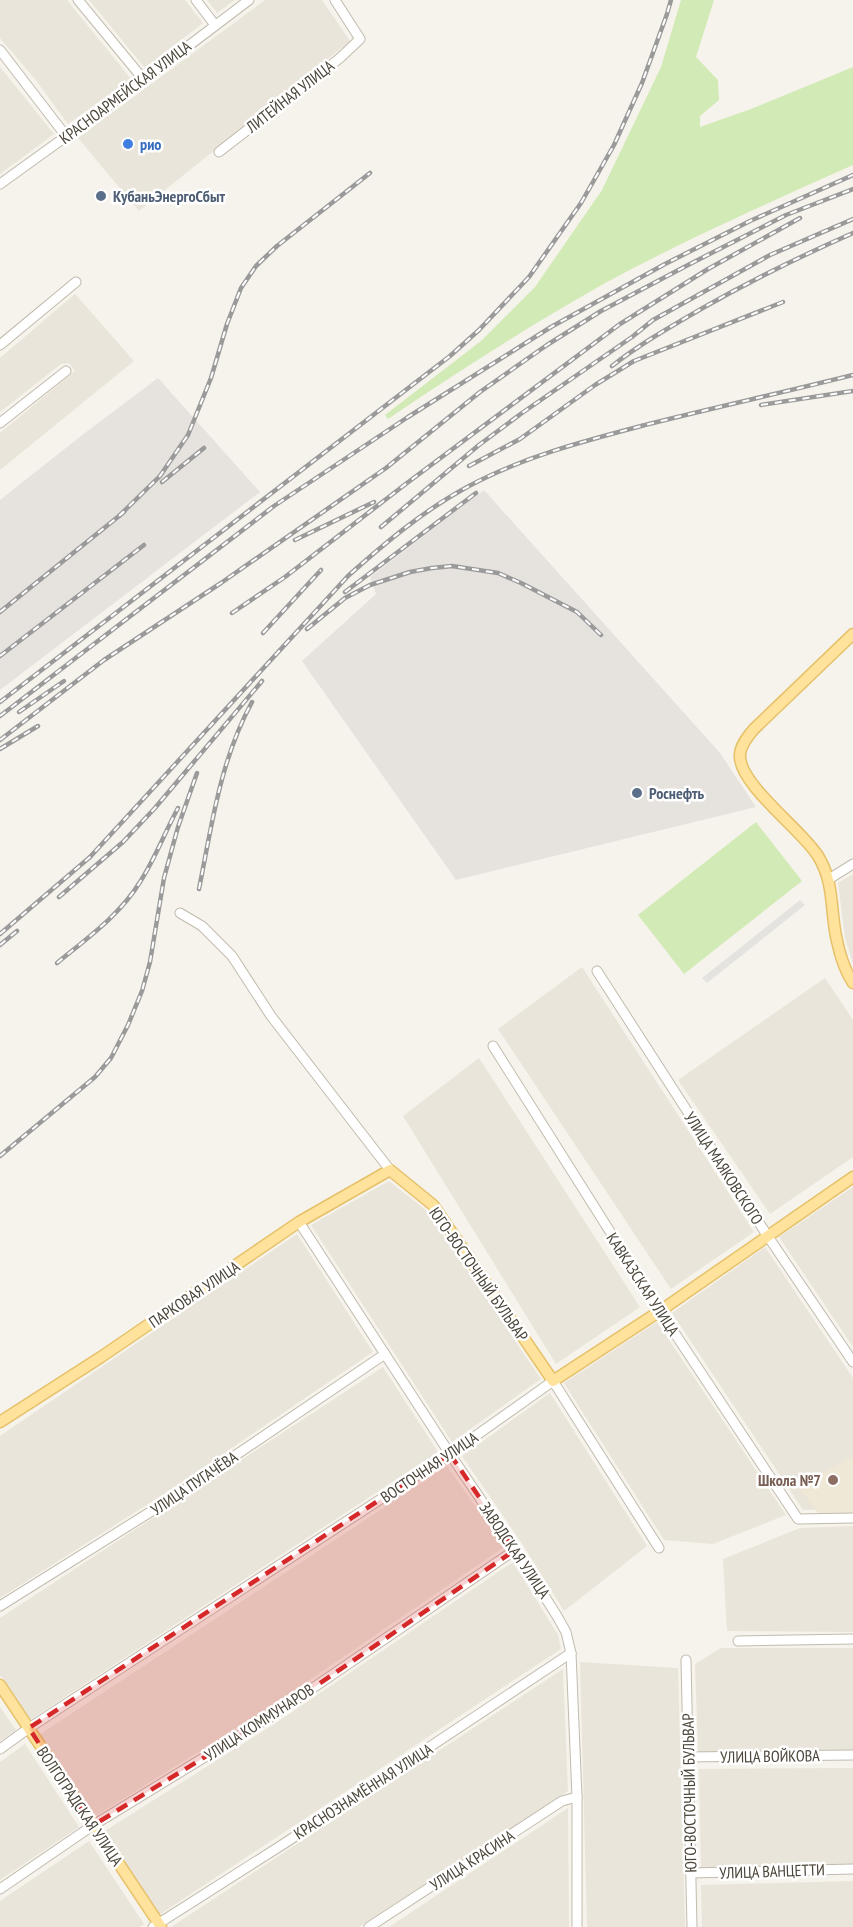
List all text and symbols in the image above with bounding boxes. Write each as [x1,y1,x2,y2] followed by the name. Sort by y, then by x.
[55,36,195,148] street label: КРАСНОАРМЕЙСКАЯ УЛИЦА
[241,55,338,137] street label: ЛИТЕЙНАЯ УЛИЦА
[140,134,161,154] place label: рио
[121,137,135,151] marker: рио
[113,186,225,206] place label: КубаньЭнергоСбыт
[94,189,108,203] marker: КубаньЭнергоСбыт
[649,783,705,803] place label: Роснефть
[630,786,644,800] marker: Роснефть
[680,1108,768,1228] street label: УЛИЦА МАЯКОВСКОГО
[425,1203,533,1345] street label: ЮГО-ВОСТОЧНЫЙ БУЛЬВАР
[602,1229,684,1340] street label: КАВКАЗСКАЯ УЛИЦА
[145,1256,244,1332] street label: ПАРКОВАЯ УЛИЦА
[377,1427,482,1507] street label: ВОСТОЧНАЯ УЛИЦА
[147,1446,242,1519] street label: УЛИЦА ПУГАЧЁВА
[758,1470,821,1490] place label: Школа №7
[826,1473,840,1487] marker: Школа №7
[475,1498,555,1602] street label: ЗАВОДСКАЯ УЛИЦА
[201,1679,317,1765] street label: УЛИЦА КОММУНАРОВ
[678,1713,700,1873] street label: ЮГО-ВОСТОЧНЫЙ БУЛЬВАР
[290,1738,437,1843] street label: КРАСНОЗНАМЁННАЯ УЛИЦА
[33,1742,128,1870] street label: ВОЛГОГРАДСКАЯ УЛИЦА
[720,1745,820,1767] street label: УЛИЦА ВОЙКОВА
[426,1825,518,1895] street label: УЛИЦА КРАСИНА
[719,1859,825,1883] street label: УЛИЦА ВАНЦЕТТИ

